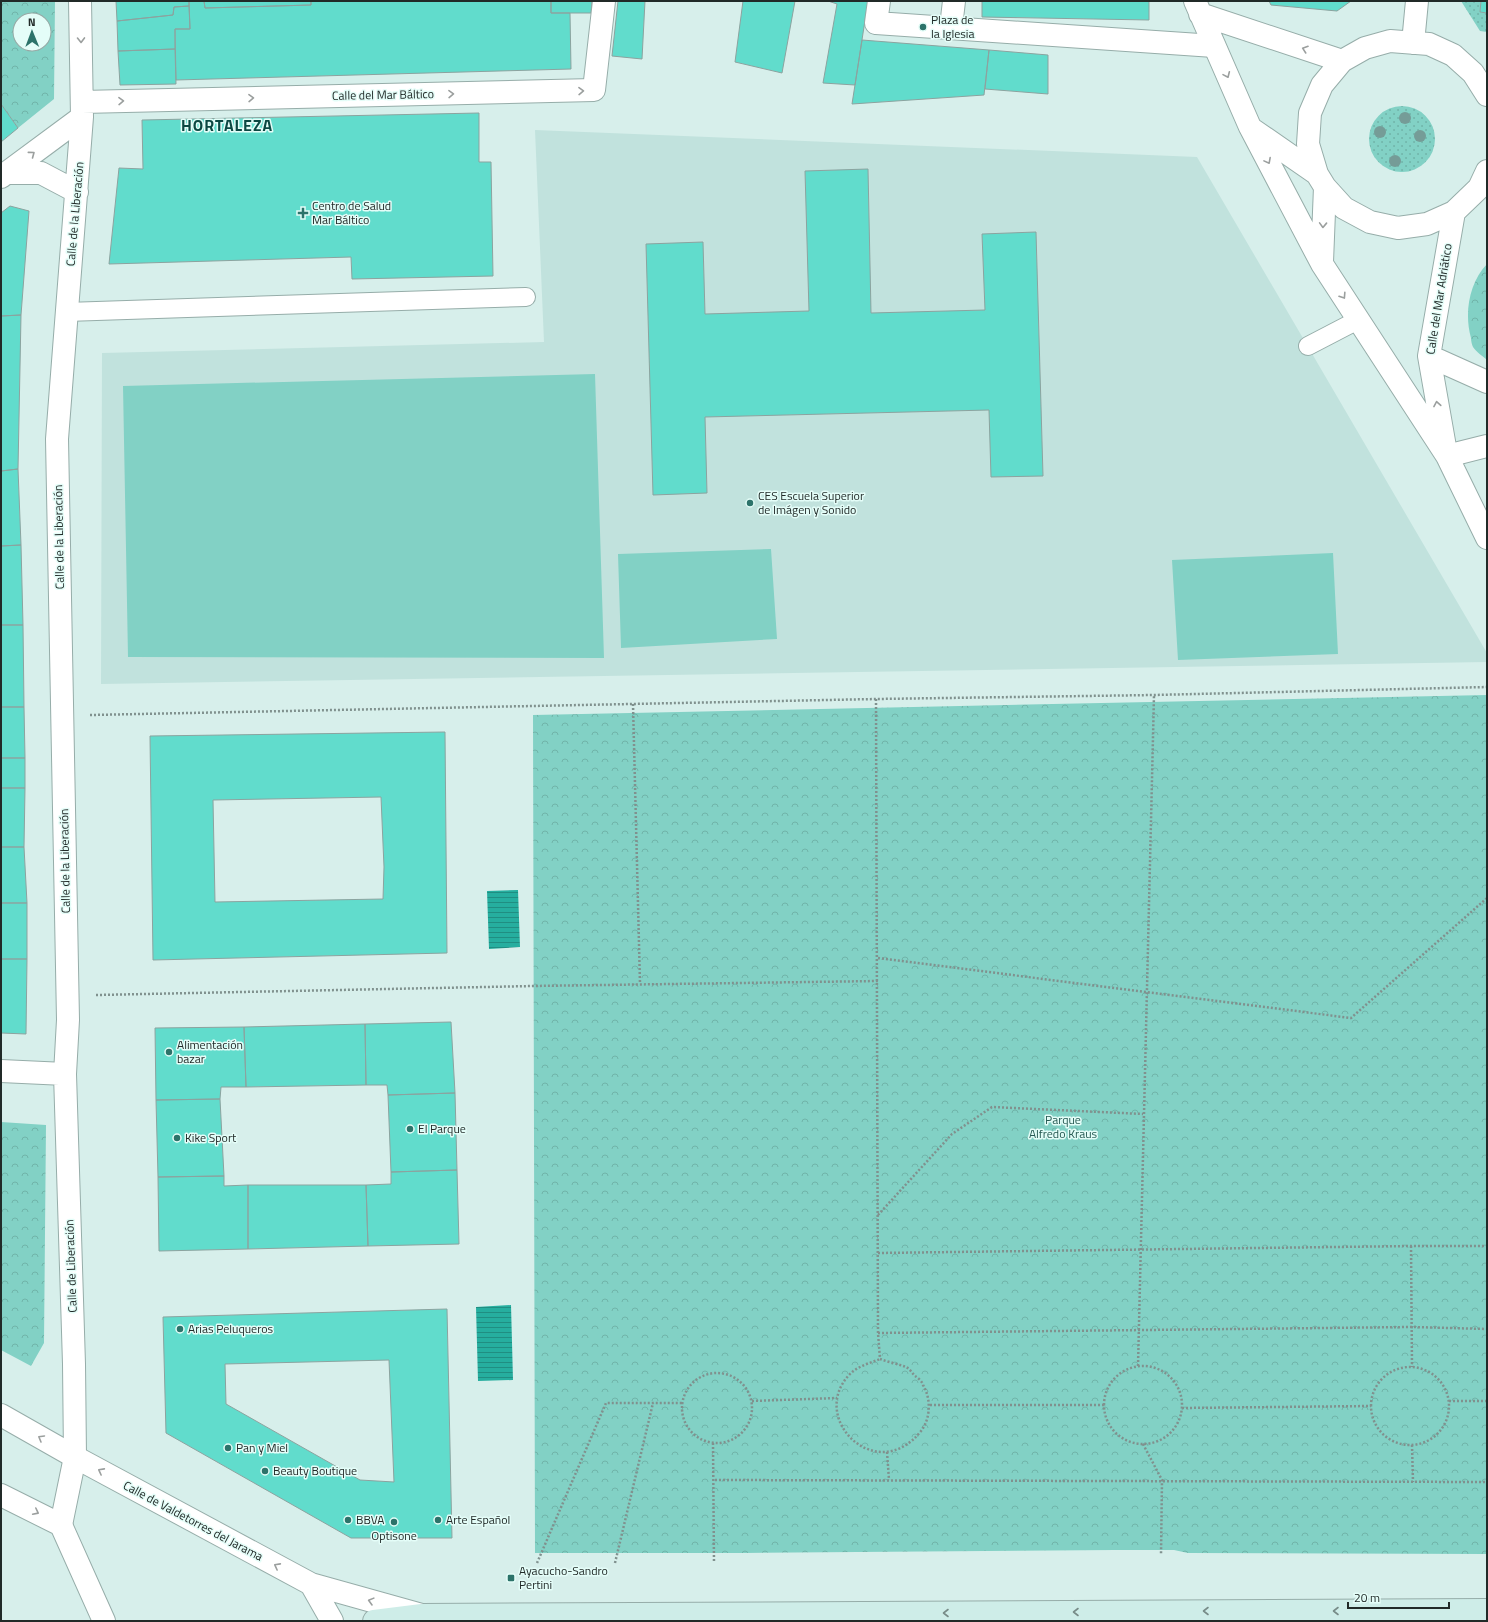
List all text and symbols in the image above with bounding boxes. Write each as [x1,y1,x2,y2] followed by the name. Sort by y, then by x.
[931,10,974,43] place label: Plaza de la Iglesia
[12,12,52,52] north arrow
[28,14,36,30] text: N
[918,22,928,32] marker: Plaza de la Iglesia
[77,37,85,43] one-way arrow
[1302,45,1309,54] one-way arrow
[1222,71,1230,79] one-way arrow
[332,84,434,105] street label: Calle del Mar Báltico
[578,86,584,95] one-way arrow
[448,89,454,98] one-way arrow
[248,94,254,103] one-way arrow
[118,97,124,106] one-way arrow
[181,113,273,137] district label: HORTALEZA
[28,152,35,159] one-way arrow
[1263,157,1271,164] one-way arrow
[60,161,89,267] street label: Calle de la Liberación
[312,196,391,229] place label: Centro de Salud Mar Báltico
[297,207,309,219] marker: Centro de Salud Mar Báltico
[1319,222,1327,228] one-way arrow
[1420,242,1457,356] street label: Calle del Mar Adriático
[1338,292,1346,299] one-way arrow
[1434,400,1442,407] one-way arrow
[48,484,69,590] street label: Calle de la Liberación
[758,486,864,519] place label: CES Escuela Superior de Imágen y Sonido
[745,498,755,508] marker: CES Escuela Superior de Imágen y Sonido
[54,808,75,914] street label: Calle de la Liberación
[177,1035,243,1068] place label: Alimentación bazar
[164,1047,174,1057] marker: Alimentación bazar
[1029,1110,1098,1143] park label: Parque Alfredo Kraus
[418,1119,466,1138] place label: El Parque
[405,1124,415,1134] marker: El Parque
[185,1128,237,1147] place label: Kike Sport
[172,1133,182,1143] marker: Kike Sport
[59,1219,82,1313] street label: Calle de Liberación
[188,1319,274,1338] place label: Arias Peluqueros
[175,1324,185,1334] marker: Arias Peluqueros
[38,1435,45,1443] one-way arrow
[236,1438,288,1457] place label: Pan y Miel
[223,1443,233,1453] marker: Pan y Miel
[273,1461,357,1480] place label: Beauty Boutique
[260,1466,270,1476] marker: Beauty Boutique
[98,1469,105,1476] one-way arrow
[120,1476,267,1566] street label: Calle de Valdetorres del Jarama
[32,1508,39,1515] one-way arrow
[356,1510,384,1529] place label: BBVA
[446,1510,510,1529] place label: Arte Español
[343,1515,353,1525] marker: BBVA
[433,1515,443,1525] marker: Arte Español
[389,1517,399,1527] marker: Optisone
[371,1526,417,1545] place label: Optisone
[519,1561,608,1594] place label: Ayacucho-Sandro Pertini
[274,1563,281,1571] one-way arrow
[506,1573,516,1583] marker: Ayacucho-Sandro Pertini
[1348,1584,1449,1610] scale bar
[1354,1588,1380,1607] text: 20 m
[368,1597,374,1605] one-way arrow
[1203,1607,1209,1615] one-way arrow
[1333,1607,1339,1615] one-way arrow
[1073,1608,1079,1616] one-way arrow
[943,1609,949,1617] one-way arrow

